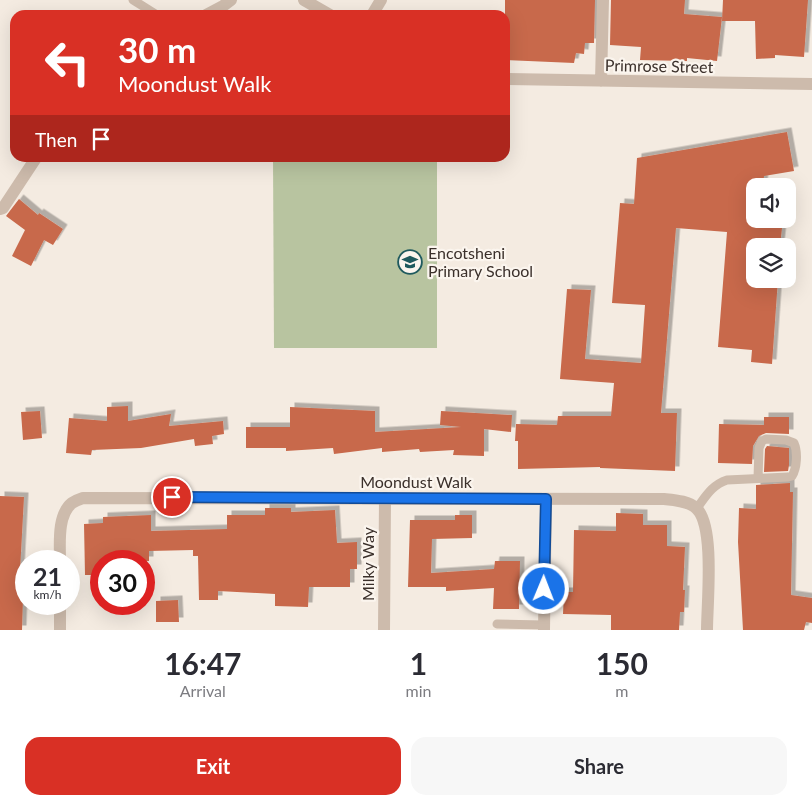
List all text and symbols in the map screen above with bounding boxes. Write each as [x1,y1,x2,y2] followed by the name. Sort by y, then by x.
[118,28,196,70] text: 30 m
[35,30,100,95] icon: left
[605,55,714,76] street label: Primrose Street
[118,70,271,97] text: Moondust Walk
[87,125,115,153] icon: arrive
[35,128,77,151] text: Then
[746,178,796,288] map controls
[746,178,796,228] button: sound
[746,238,796,288] button: layers
[428,243,533,280] place label: Encotsheni Primary School
[397,249,423,275] school or university icon: Encotsheni Primary School
[360,472,473,491] street label: Moondust Walk
[151,476,193,518] pin
[158,483,186,511] icon: arrive
[358,526,377,601] street label: Milky Way
[90,550,155,615] speed limit sign: 30
[33,561,62,591] text: 21
[517,562,569,614] position arrow
[33,587,62,602] text: km/h
[164,645,241,681] text: 16:47
[410,645,427,681] text: 1
[596,645,648,681] text: 150
[180,681,226,700] text: Arrival
[406,681,432,700] text: min
[615,681,628,700] text: m
[25,737,401,795] button: Exit
[411,737,787,795] button: Share

